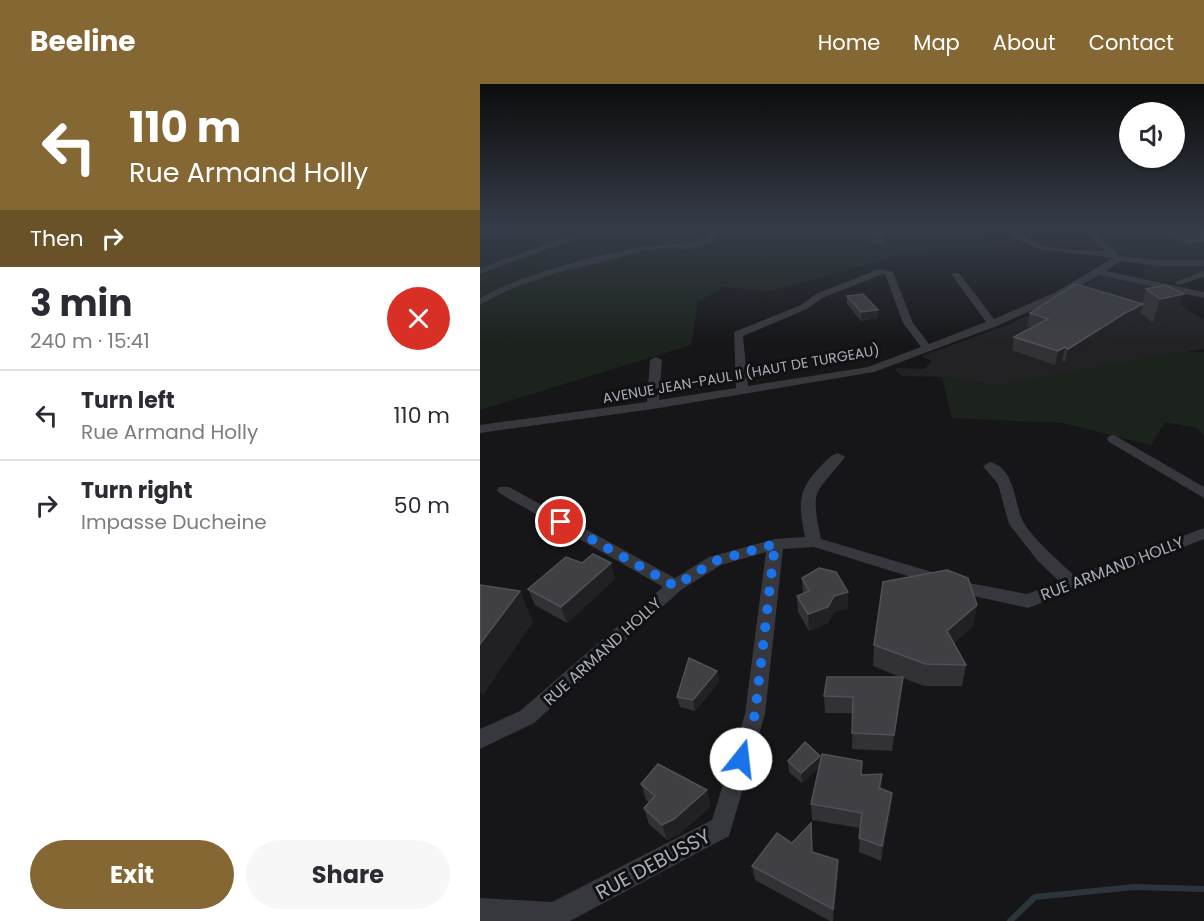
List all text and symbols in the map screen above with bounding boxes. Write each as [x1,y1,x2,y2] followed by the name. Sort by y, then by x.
[30,22,136,61] text: Beeline
[818,28,880,57] text: Home
[913,28,960,57] text: Map
[993,28,1056,57] text: About
[1089,28,1174,57] text: Contact
[129,98,241,157] text: 110 m
[1119,102,1185,168] map controls
[1119,102,1185,168] button: sound
[30,108,108,186] icon: left
[129,154,368,191] text: Rue Armand Holly
[96,222,129,255] icon: right
[30,223,84,254] text: Then
[30,278,132,329] text: 3 min
[387,287,450,350] button: close
[30,327,150,355] text: 240 m · 15:41
[601,340,881,408] street label: AVENUE JEAN-PAUL II (HAUT DE TURGEAU)
[81,385,175,416] text: Turn left
[30,399,63,432] icon: left
[394,400,450,431] text: 110 m
[81,418,258,446] text: Rue Armand Holly
[81,475,192,506] text: Turn right
[30,489,63,522] icon: right
[394,490,450,521] text: 50 m
[535,496,586,547] pin
[544,505,577,538] icon: arrive
[81,508,267,536] text: Impasse Ducheine
[1037,530,1188,606] street label: RUE ARMAND HOLLY
[538,592,667,711] street label: RUE ARMAND HOLLY
[709,727,773,791] position arrow
[591,822,716,906] street label: RUE DEBUSSY
[30,840,234,909] button: Exit
[246,840,450,909] button: Share

